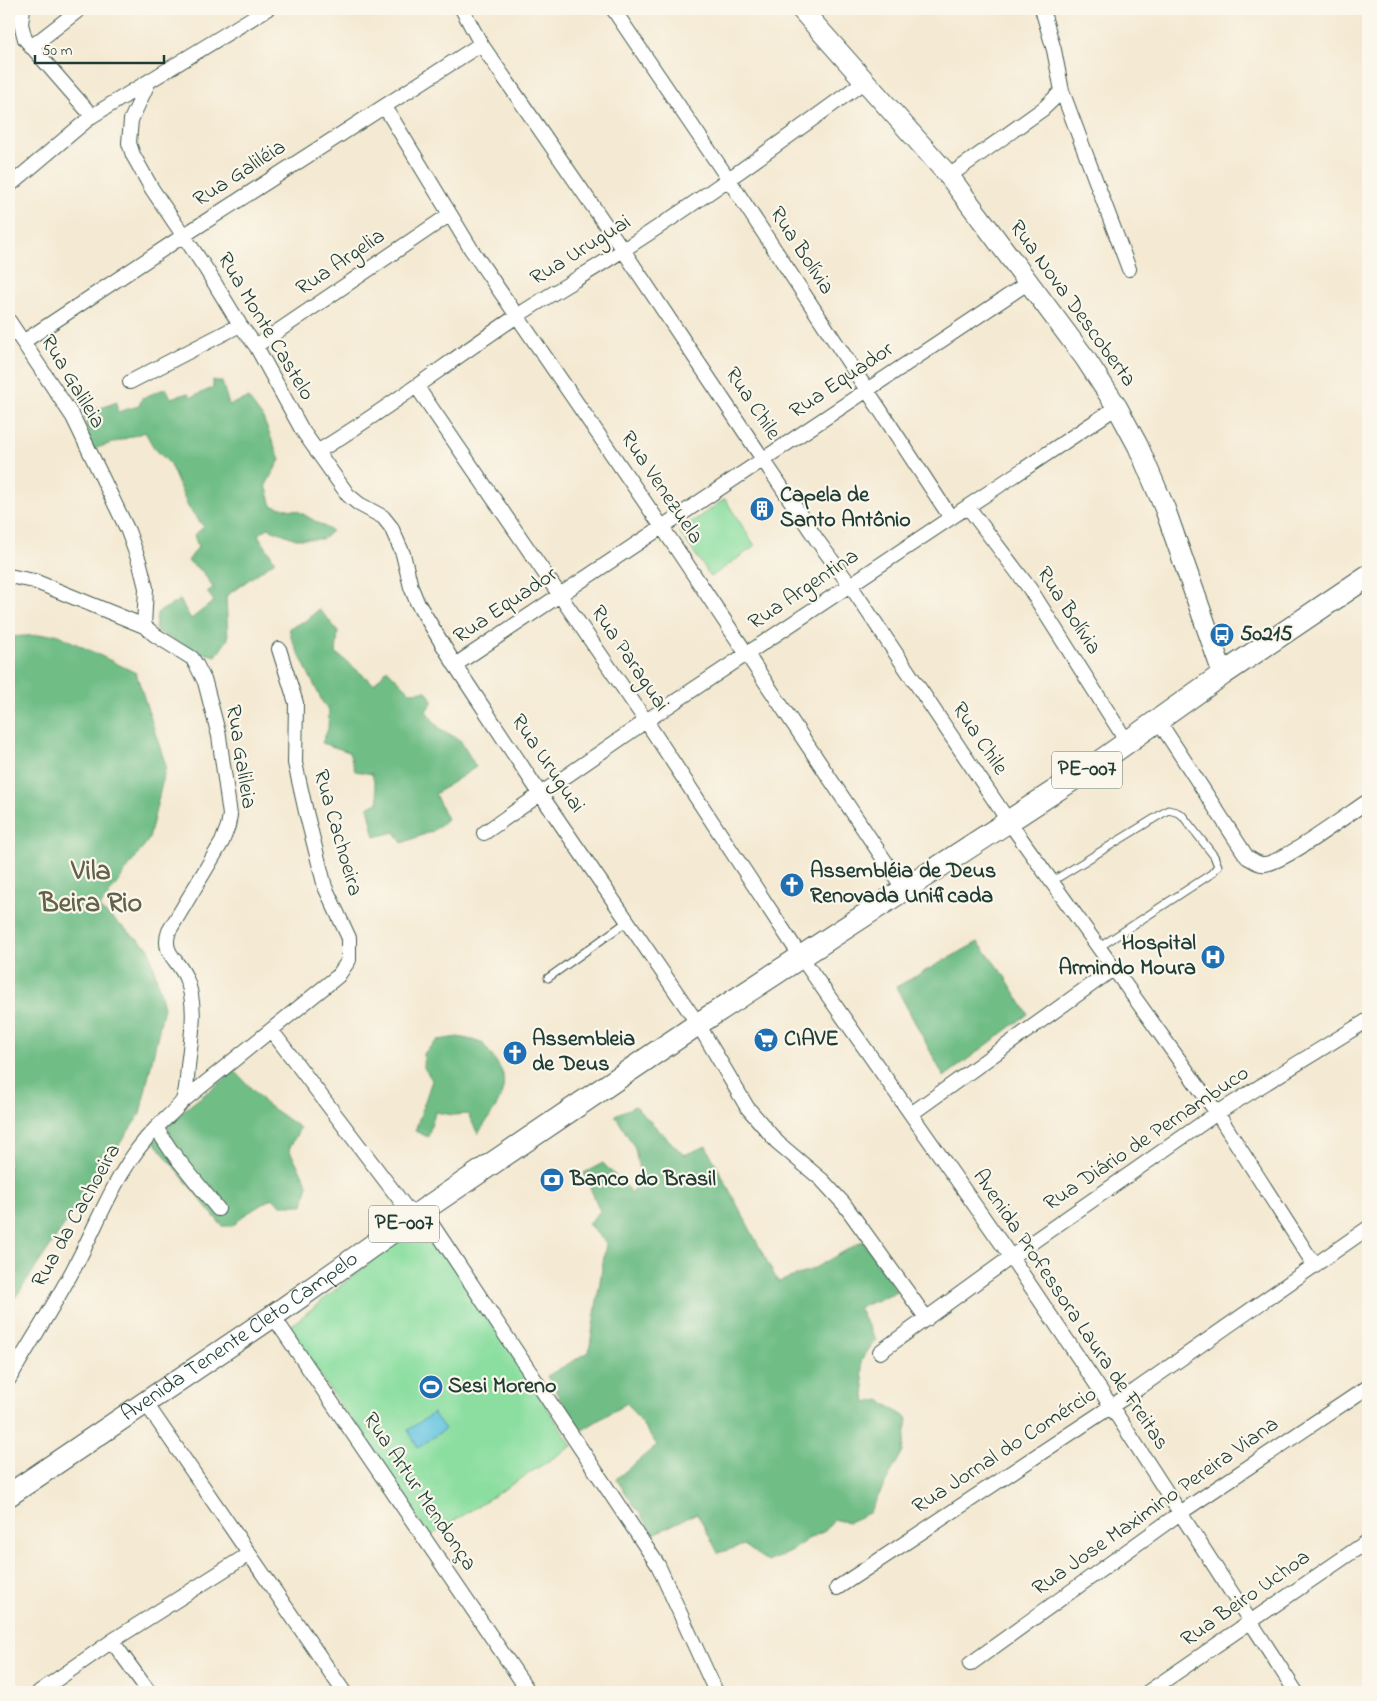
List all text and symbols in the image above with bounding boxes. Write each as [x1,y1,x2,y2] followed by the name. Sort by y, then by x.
[35,32,164,64] scale bar
[42,40,73,62] text: 50 m
[187,132,293,216] street label: Rua Galiléia
[760,201,842,301] street label: Rua Bolívia
[524,207,638,296] street label: Rua Uruguai
[1000,214,1144,394] street label: Rua Nova Descoberta
[290,221,393,306] street label: Rua Argelia
[208,247,322,407] street label: Rua Monte Castelo
[31,329,113,435] street label: Rua Galileia
[783,334,901,428] street label: Rua Equador
[716,361,788,447] street label: Rua Chile
[611,425,711,551] street label: Rua Venezuela
[780,480,911,537] place label: Capela de Santo Antônio
[749,496,775,522] building icon: Capela de Santo Antônio
[742,541,866,640] street label: Rua Argentina
[447,559,565,653] street label: Rua Equador
[1027,561,1109,661] street label: Rua Bolívia
[581,599,676,719] street label: Rua Paraguai
[1240,619,1293,651] place label: 50215
[1209,622,1235,648] bus stop icon: 50215
[943,696,1015,782] street label: Rua Chile
[216,703,264,811] street label: Rua Galileia
[501,708,592,821] street label: Rua Uruguai
[1052,752,1122,788] road number: PE-007
[304,766,370,900] street label: Rua Cachoeira
[38,852,142,925] district label: Vila Beira Rio
[810,856,996,913] place label: Assembléia de Deus Renovada Unificada
[779,872,805,898] church icon: Assembléia de Deus Renovada Unificada
[1058,928,1196,985] place label: Hospital Armindo Moura
[1200,944,1226,970] hospital icon: Hospital Armindo Moura
[532,1024,635,1081] place label: Assembleia de Deus
[784,1024,838,1056] place label: CIAVE
[753,1027,779,1053] supermarket icon: CIAVE
[502,1040,528,1066] church icon: Assembleia de Deus
[1038,1058,1256,1220] street label: Rua Diário de Pernambuco
[24,1138,130,1294] street label: Rua da Cachoeira
[964,1163,1176,1457] street label: Avenida Professora Laura de Freitas
[569,1164,716,1196] place label: Banco do Brasil
[539,1167,565,1193] bank icon: Banco do Brasil
[369,1206,439,1242] road number: PE-007
[115,1244,366,1430] street label: Avenida Tenente Cleto Campelo
[448,1371,556,1403] place label: Sesi Moreno
[418,1374,444,1400] sports icon: Sesi Moreno
[906,1379,1104,1523] street label: Rua Jornal do Comércio
[354,1406,484,1578] street label: Rua Artur Mendonça
[1026,1409,1286,1605] street label: Rua Jose Maximino Pereira Viana
[1175,1542,1317,1656] street label: Rua Beiro Uchoa

